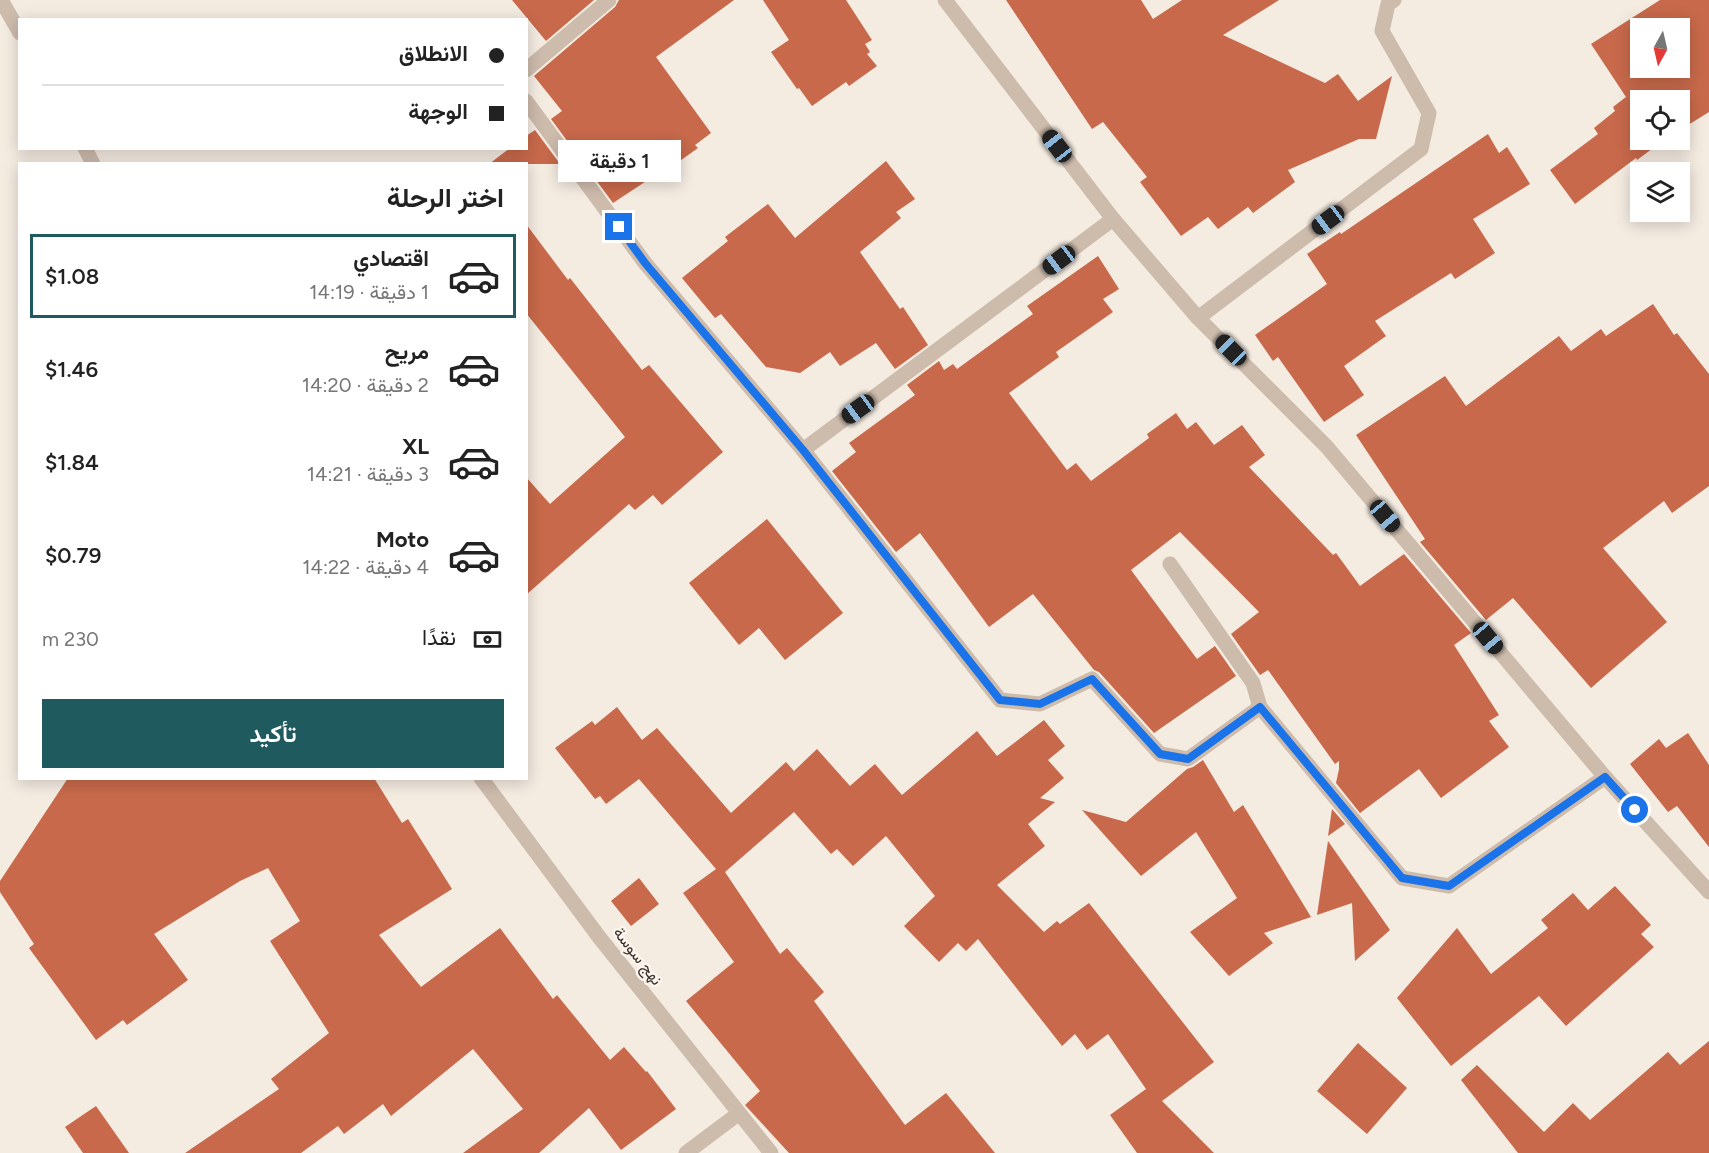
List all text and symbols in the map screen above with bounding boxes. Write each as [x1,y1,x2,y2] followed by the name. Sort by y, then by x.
[1630,18,1690,78] north arrow
[1630,18,1690,222] map controls
[399,40,468,67] text: الانطلاق
[1630,90,1690,150] button: locate
[408,98,468,125] text: الوجهة
[1039,126,1075,166] car
[558,140,680,182] callout: 1 دقيقة
[589,149,650,173] text: 1 دقيقة
[1630,162,1690,222] button: layers
[387,181,504,214] text: اختر الرحلة
[1308,202,1348,238] car
[605,213,632,240] route end
[1039,242,1079,278] car
[353,245,429,272] text: اقتصادي
[447,249,501,303] icon: car
[45,263,99,290] text: $1.08
[309,280,429,304] text: 1 دقيقة · 14:19
[1212,331,1250,369] car
[385,338,429,365] text: مريح
[447,342,501,396] icon: car
[45,356,98,383] text: $1.46
[302,373,429,397] text: 2 دقيقة · 14:20
[838,391,878,427] car
[402,433,429,460] text: XL
[447,435,501,489] icon: car
[45,449,99,476] text: $1.84
[307,462,429,486] text: 3 دقيقة · 14:21
[1367,496,1403,536] car
[376,526,429,553] text: Moto
[447,528,501,582] icon: car
[45,542,101,569] text: $0.79
[302,555,429,579] text: 4 دقيقة · 14:22
[1470,618,1506,658] car
[471,623,504,656] icon: cash
[422,624,456,651] text: نقدًا
[42,627,99,651] text: 230 m
[42,699,504,768] button: تأكيد
[1621,796,1648,823] route start
[608,923,666,990] street label: نهج سوسة

